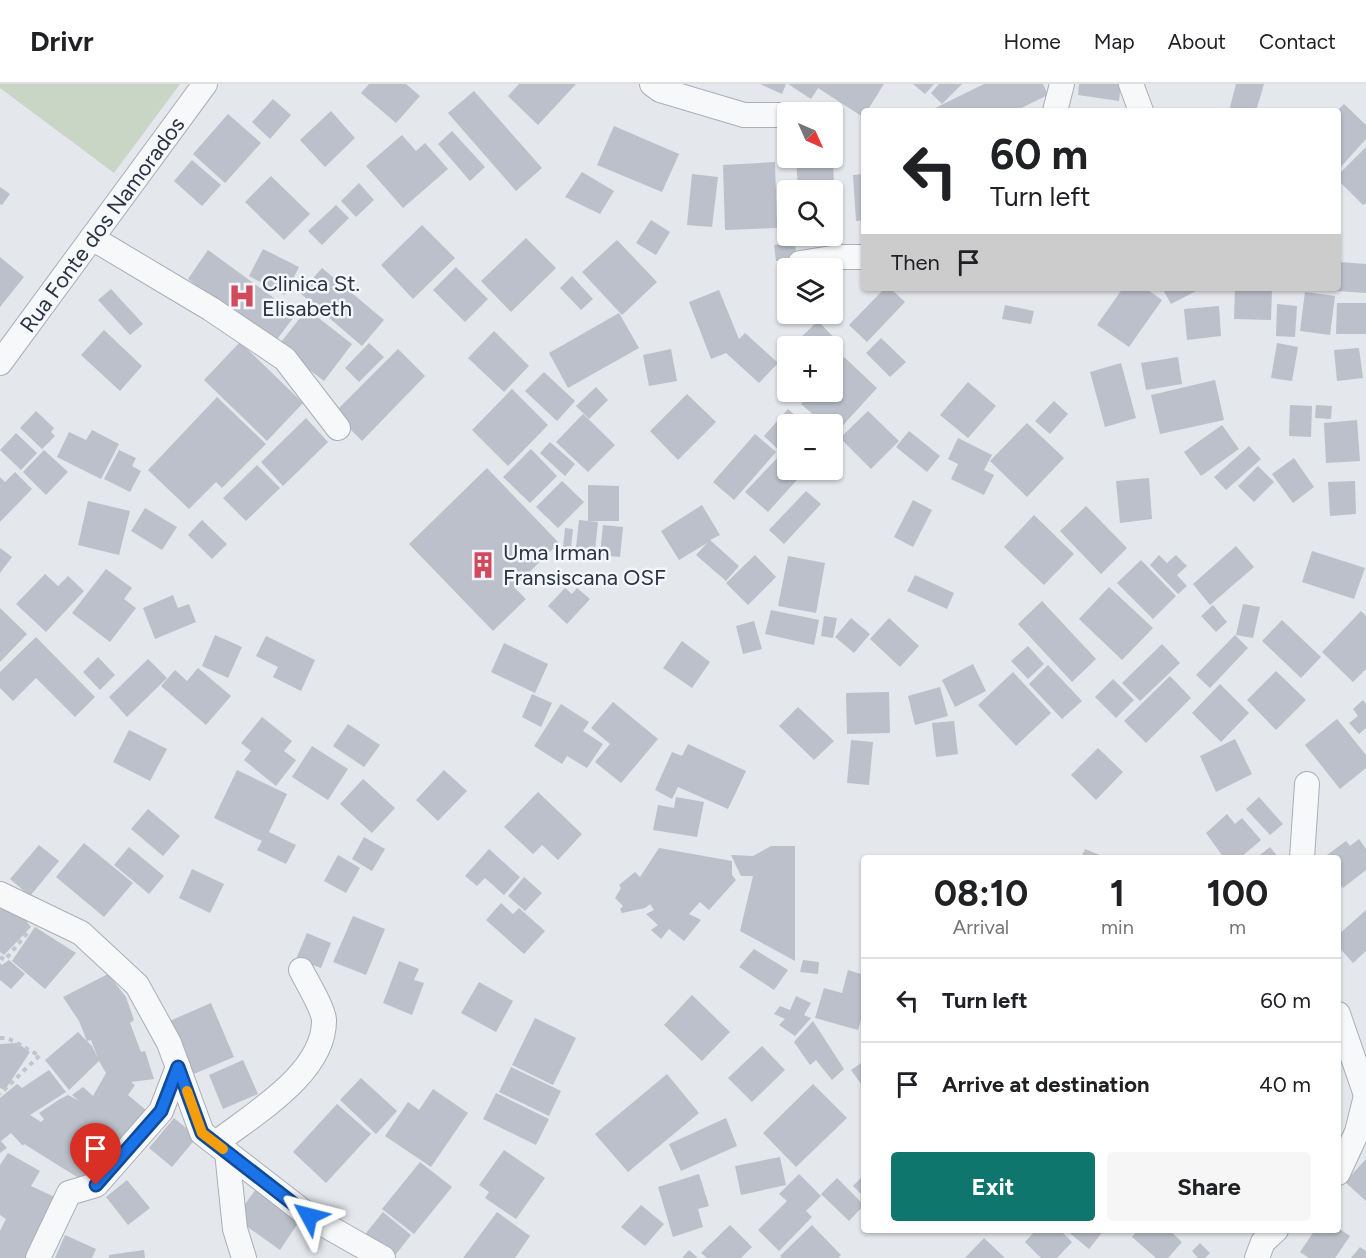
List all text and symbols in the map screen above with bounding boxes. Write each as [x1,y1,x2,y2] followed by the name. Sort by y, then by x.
[30,24,94,58] text: Drivr
[1004,29,1061,54] text: Home
[1094,29,1135,54] text: Map
[1168,29,1226,54] text: About
[1259,29,1336,54] text: Contact
[777,102,843,168] north arrow
[777,102,843,480] map controls
[14,112,190,338] street label: Rua Fonte dos Namorados
[990,129,1088,180] text: 60 m
[891,132,969,210] icon: left
[777,180,843,246] button: search
[990,180,1090,213] text: Turn left
[952,246,985,279] icon: arrive
[891,249,940,276] text: Then
[777,258,843,324] button: layers
[262,270,360,322] place label: Clinica St. Elisabeth
[227,281,257,311] hospital icon: Clinica St. Elisabeth
[777,336,843,402] button: +
[777,414,843,480] button: −
[503,539,666,591] place label: Uma Irman Fransiscana OSF
[468,550,498,580] building icon: Uma Irman Fransiscana OSF
[934,872,1028,915] text: 08:10
[1110,872,1125,915] text: 1
[1206,872,1268,915] text: 100
[953,915,1009,939] text: Arrival
[1101,915,1134,939] text: min
[1229,915,1246,939] text: m
[891,984,924,1017] icon: left
[942,987,1028,1014] text: Turn left
[1260,987,1311,1014] text: 60 m
[891,1068,924,1101] icon: arrive
[942,1071,1150,1098] text: Arrive at destination
[1259,1071,1311,1098] text: 40 m
[70,1123,121,1185] pin
[79,1132,112,1165] icon: arrive
[891,1152,1095,1221] button: Exit
[1107,1152,1311,1221] button: Share
[277,1184,341,1248] position arrow

